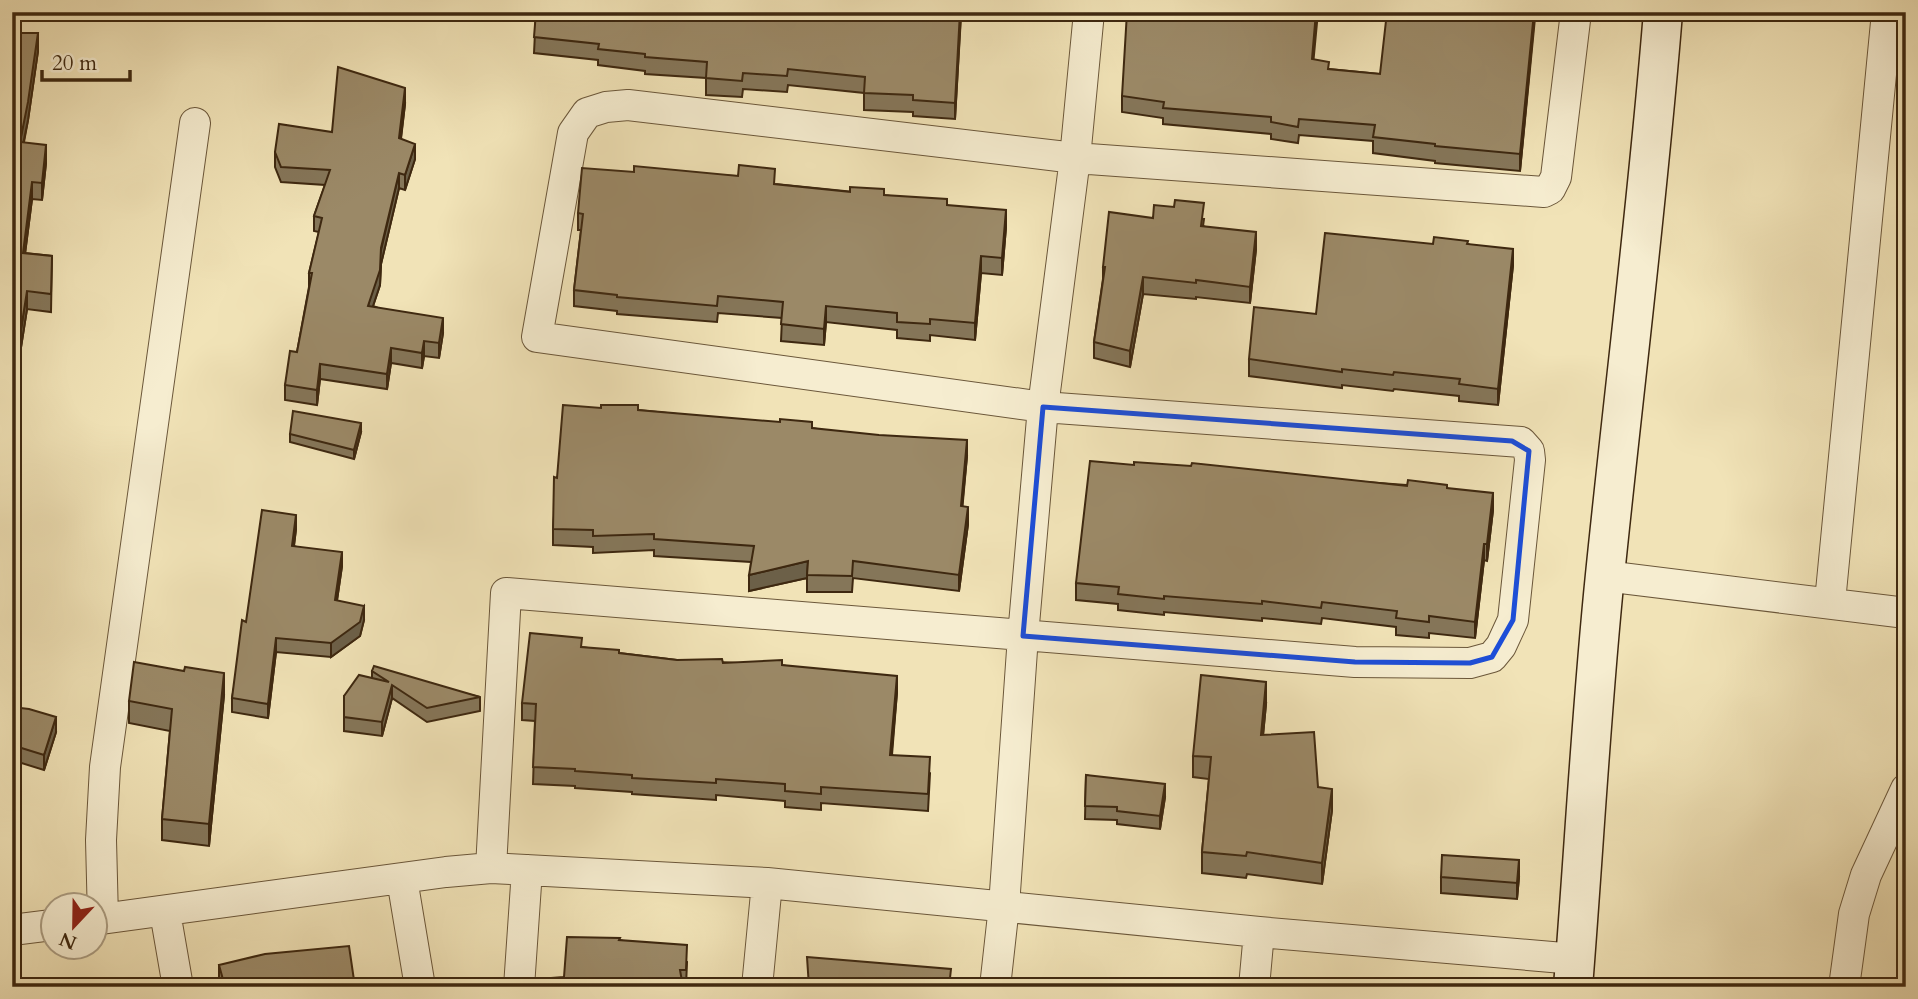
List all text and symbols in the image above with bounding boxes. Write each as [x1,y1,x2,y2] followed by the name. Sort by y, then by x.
[42,38,130,82] scale bar
[52,49,97,78] text: 20 m
[38,890,108,960] north arrow
[55,926,81,956] text: N

